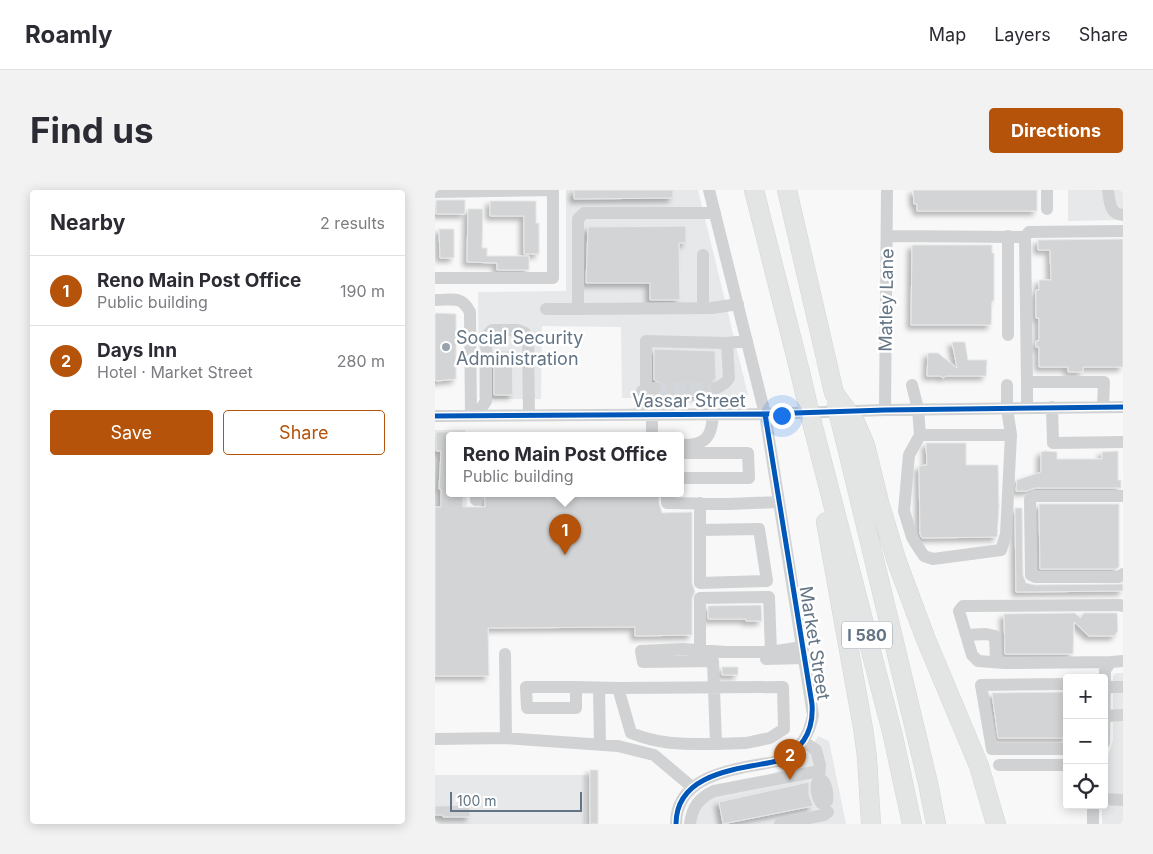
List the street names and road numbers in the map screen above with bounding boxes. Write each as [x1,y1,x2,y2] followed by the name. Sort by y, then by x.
[875,248,897,352] street label: Matley Lane
[632,390,746,411] street label: Vassar Street
[796,584,834,702] street label: Market Street
[842,622,892,648] road number: I 580

